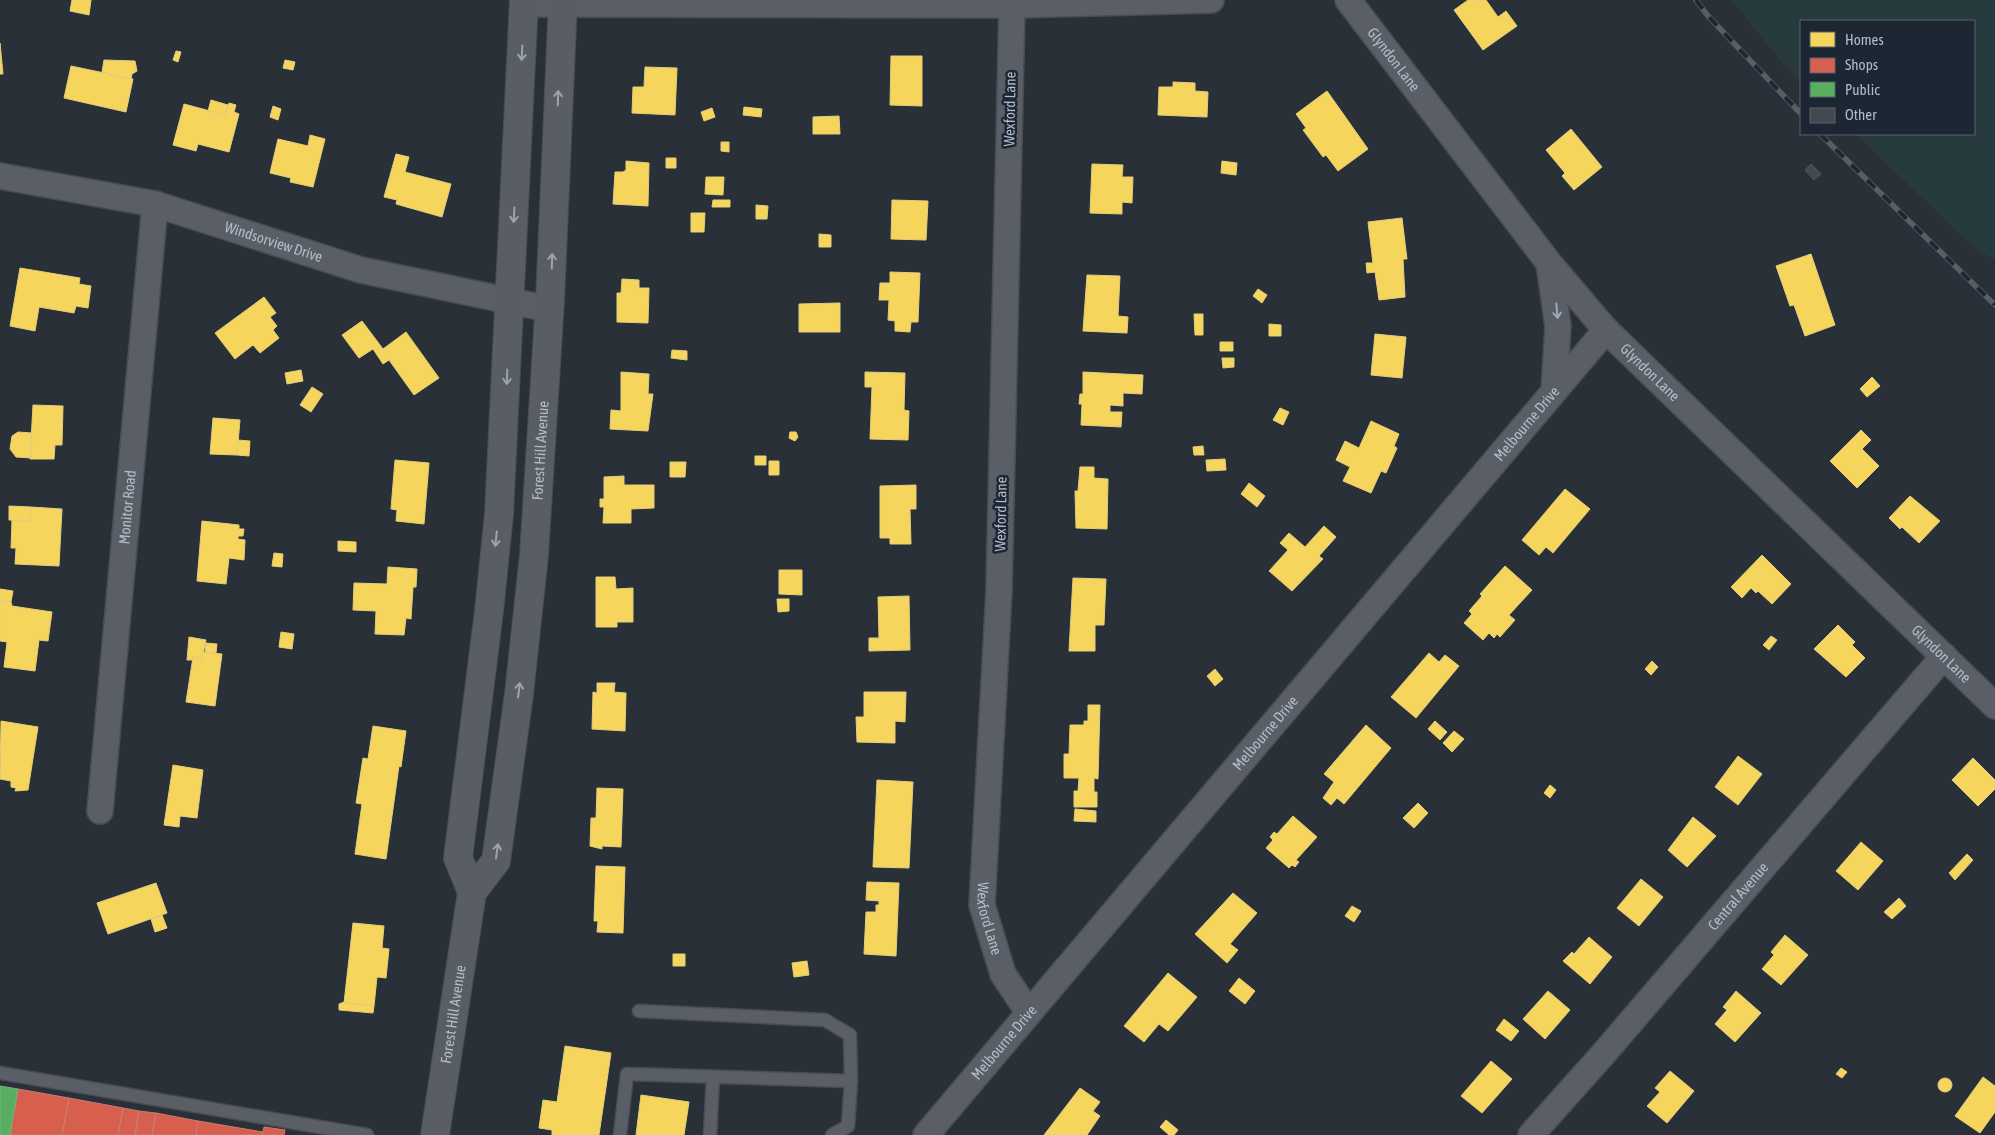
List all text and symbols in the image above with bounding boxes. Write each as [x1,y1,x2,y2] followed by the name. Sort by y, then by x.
[1800,20,1975,135] legend
[1364,24,1424,95] street label: Glyndon Lane
[1845,31,1884,48] text: Homes
[517,44,527,60] one-way arrow
[1845,56,1878,73] text: Shops
[1000,71,1019,147] street label: Wexford Lane
[1845,81,1880,98] text: Public
[554,90,563,106] one-way arrow
[1845,106,1877,123] text: Other
[510,207,519,223] one-way arrow
[223,218,325,265] street label: Windsorview Drive
[547,253,556,269] one-way arrow
[1552,303,1561,319] one-way arrow
[1617,340,1683,405] street label: Glyndon Lane
[502,369,511,385] one-way arrow
[1490,383,1563,464] street label: Melbourne Drive
[528,400,552,501] street label: Forest Hill Avenue
[115,469,139,545] street label: Monitor Road
[991,476,1010,552] street label: Wexford Lane
[491,531,501,547] one-way arrow
[1908,621,1975,686] street label: Glyndon Lane
[514,683,524,699] one-way arrow
[1229,692,1301,773] street label: Melbourne Drive
[492,844,502,860] one-way arrow
[1704,859,1772,933] street label: Central Avenue
[974,882,1006,957] street label: Wexford Lane
[437,964,469,1065] street label: Forest Hill Avenue
[968,1001,1040,1083] street label: Melbourne Drive

